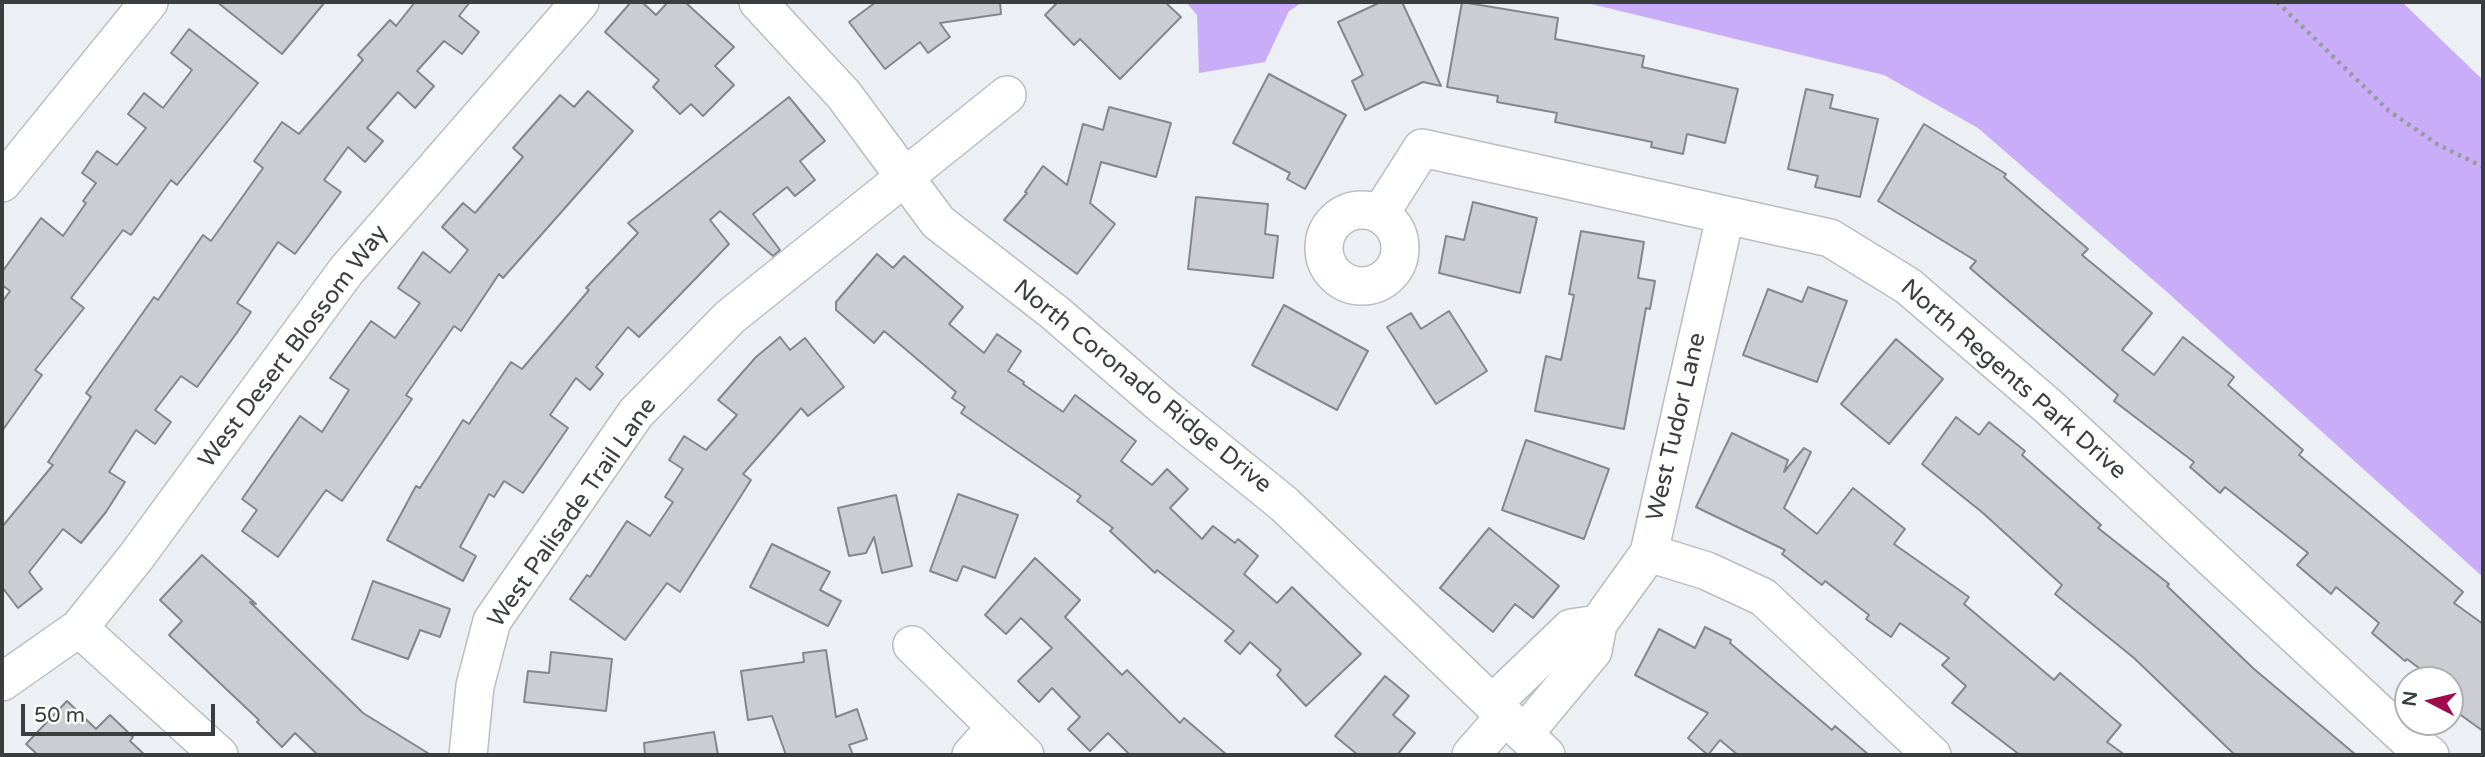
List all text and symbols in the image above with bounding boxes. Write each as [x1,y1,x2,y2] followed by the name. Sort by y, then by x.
[193,220,395,474] street label: West Desert Blossom Way
[1007,274,1277,500] street label: North Coronado Ridge Drive
[1894,274,2132,486] street label: North Regents Park Drive
[1641,330,1713,524] street label: West Tudor Lane
[483,392,663,634] street label: West Palisade Trail Lane
[2394,666,2464,736] north arrow
[24,690,219,734] scale bar
[2398,690,2422,708] text: N
[34,703,85,728] text: 50 m

